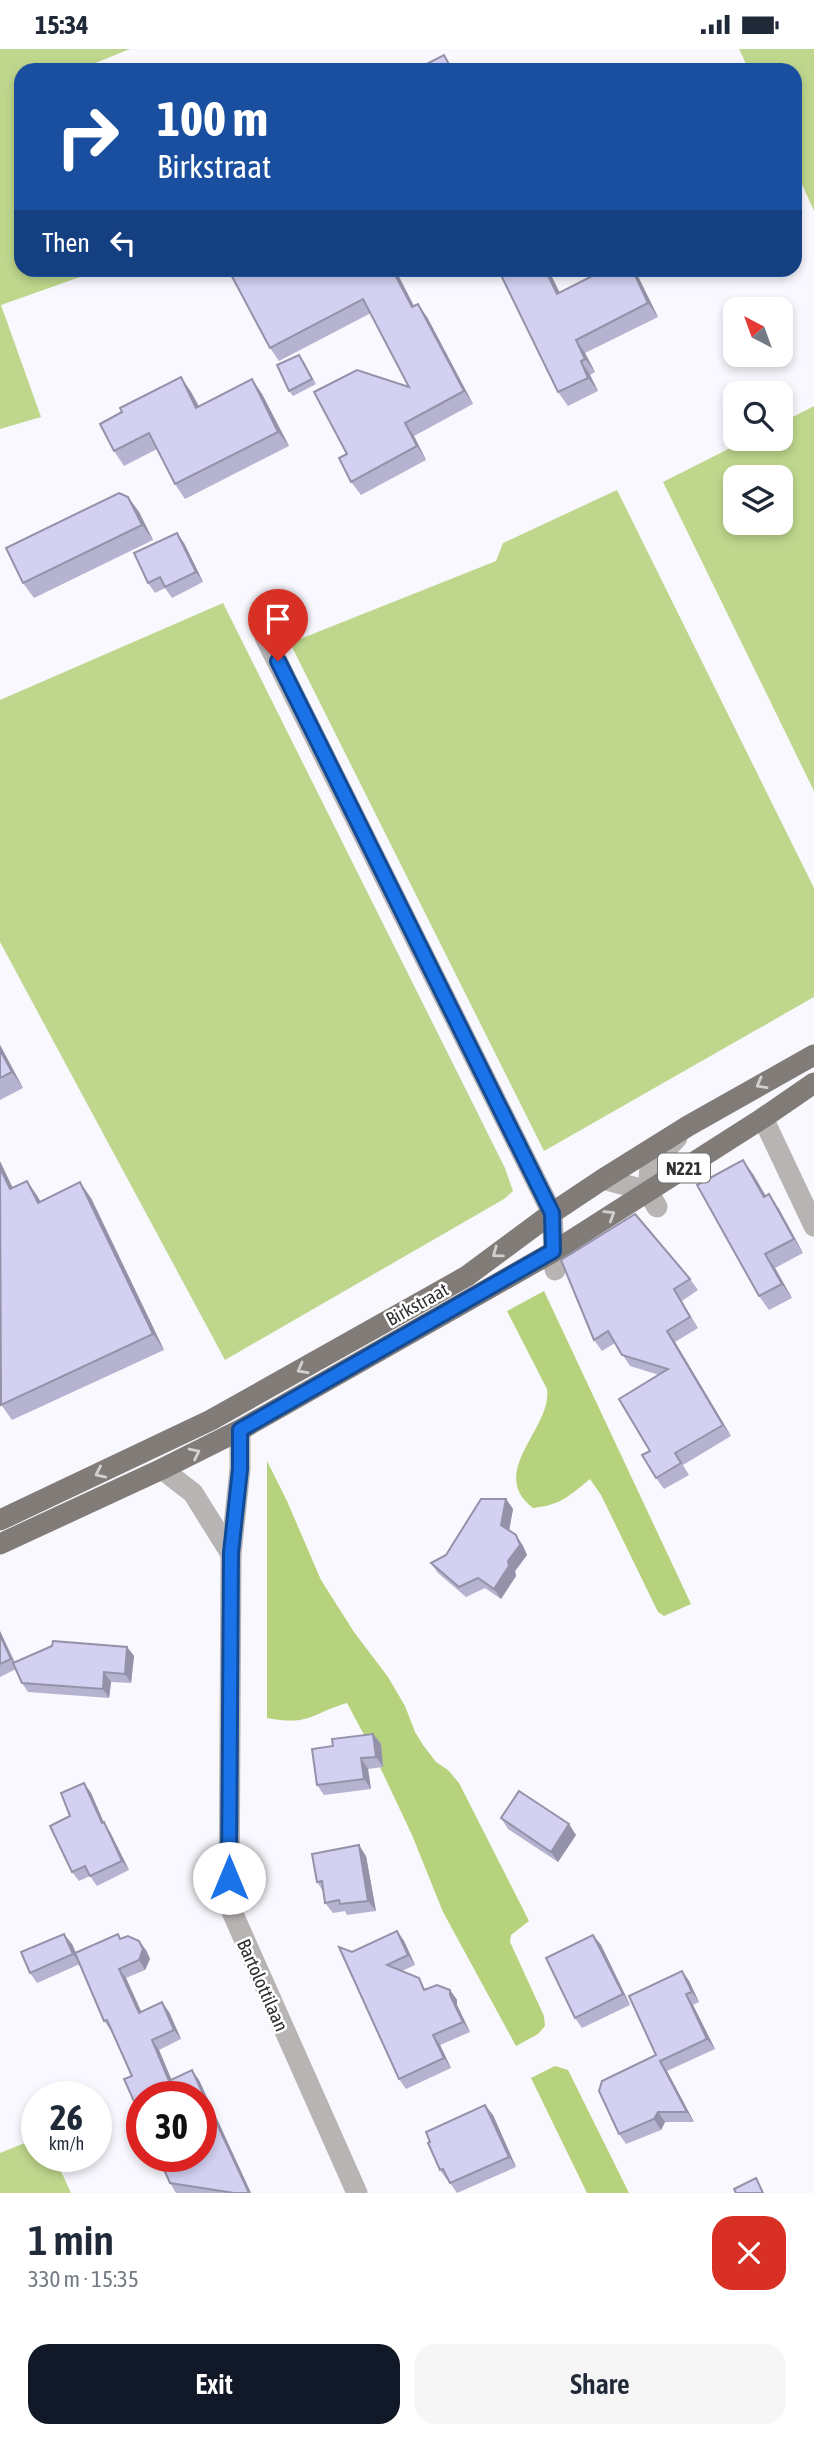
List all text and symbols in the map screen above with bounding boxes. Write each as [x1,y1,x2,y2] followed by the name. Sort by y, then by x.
[35,10,89,40] text: 15:34
[157,90,268,146] text: 100 m
[42,91,133,182] icon: right
[157,148,271,185] text: Birkstraat
[104,224,142,262] icon: left
[42,228,90,258] text: Then
[723,297,793,367] north arrow
[723,297,793,535] map controls
[723,381,793,451] button: search
[723,465,793,535] button: layers
[248,589,308,661] pin
[259,600,297,638] icon: arrive
[756,1076,768,1089] one-way arrow
[658,1153,710,1183] road number: N221
[603,1210,616,1223] one-way arrow
[493,1245,505,1258] one-way arrow
[382,1278,452,1330] street label: Birkstraat
[297,1361,309,1374] one-way arrow
[188,1447,200,1461] one-way arrow
[95,1465,107,1479] one-way arrow
[192,1841,266,1915] position arrow
[233,1936,293,2034] street label: Bartolottilaan
[126,2081,217,2172] speed limit sign: 30
[50,2097,83,2137] text: 26
[49,2133,84,2154] text: km/h
[28,2216,114,2264] text: 1 min
[712,2216,786,2290] button: close
[28,2266,139,2292] text: 330 m · 15:35
[28,2344,400,2424] button: Exit
[414,2344,786,2424] button: Share

